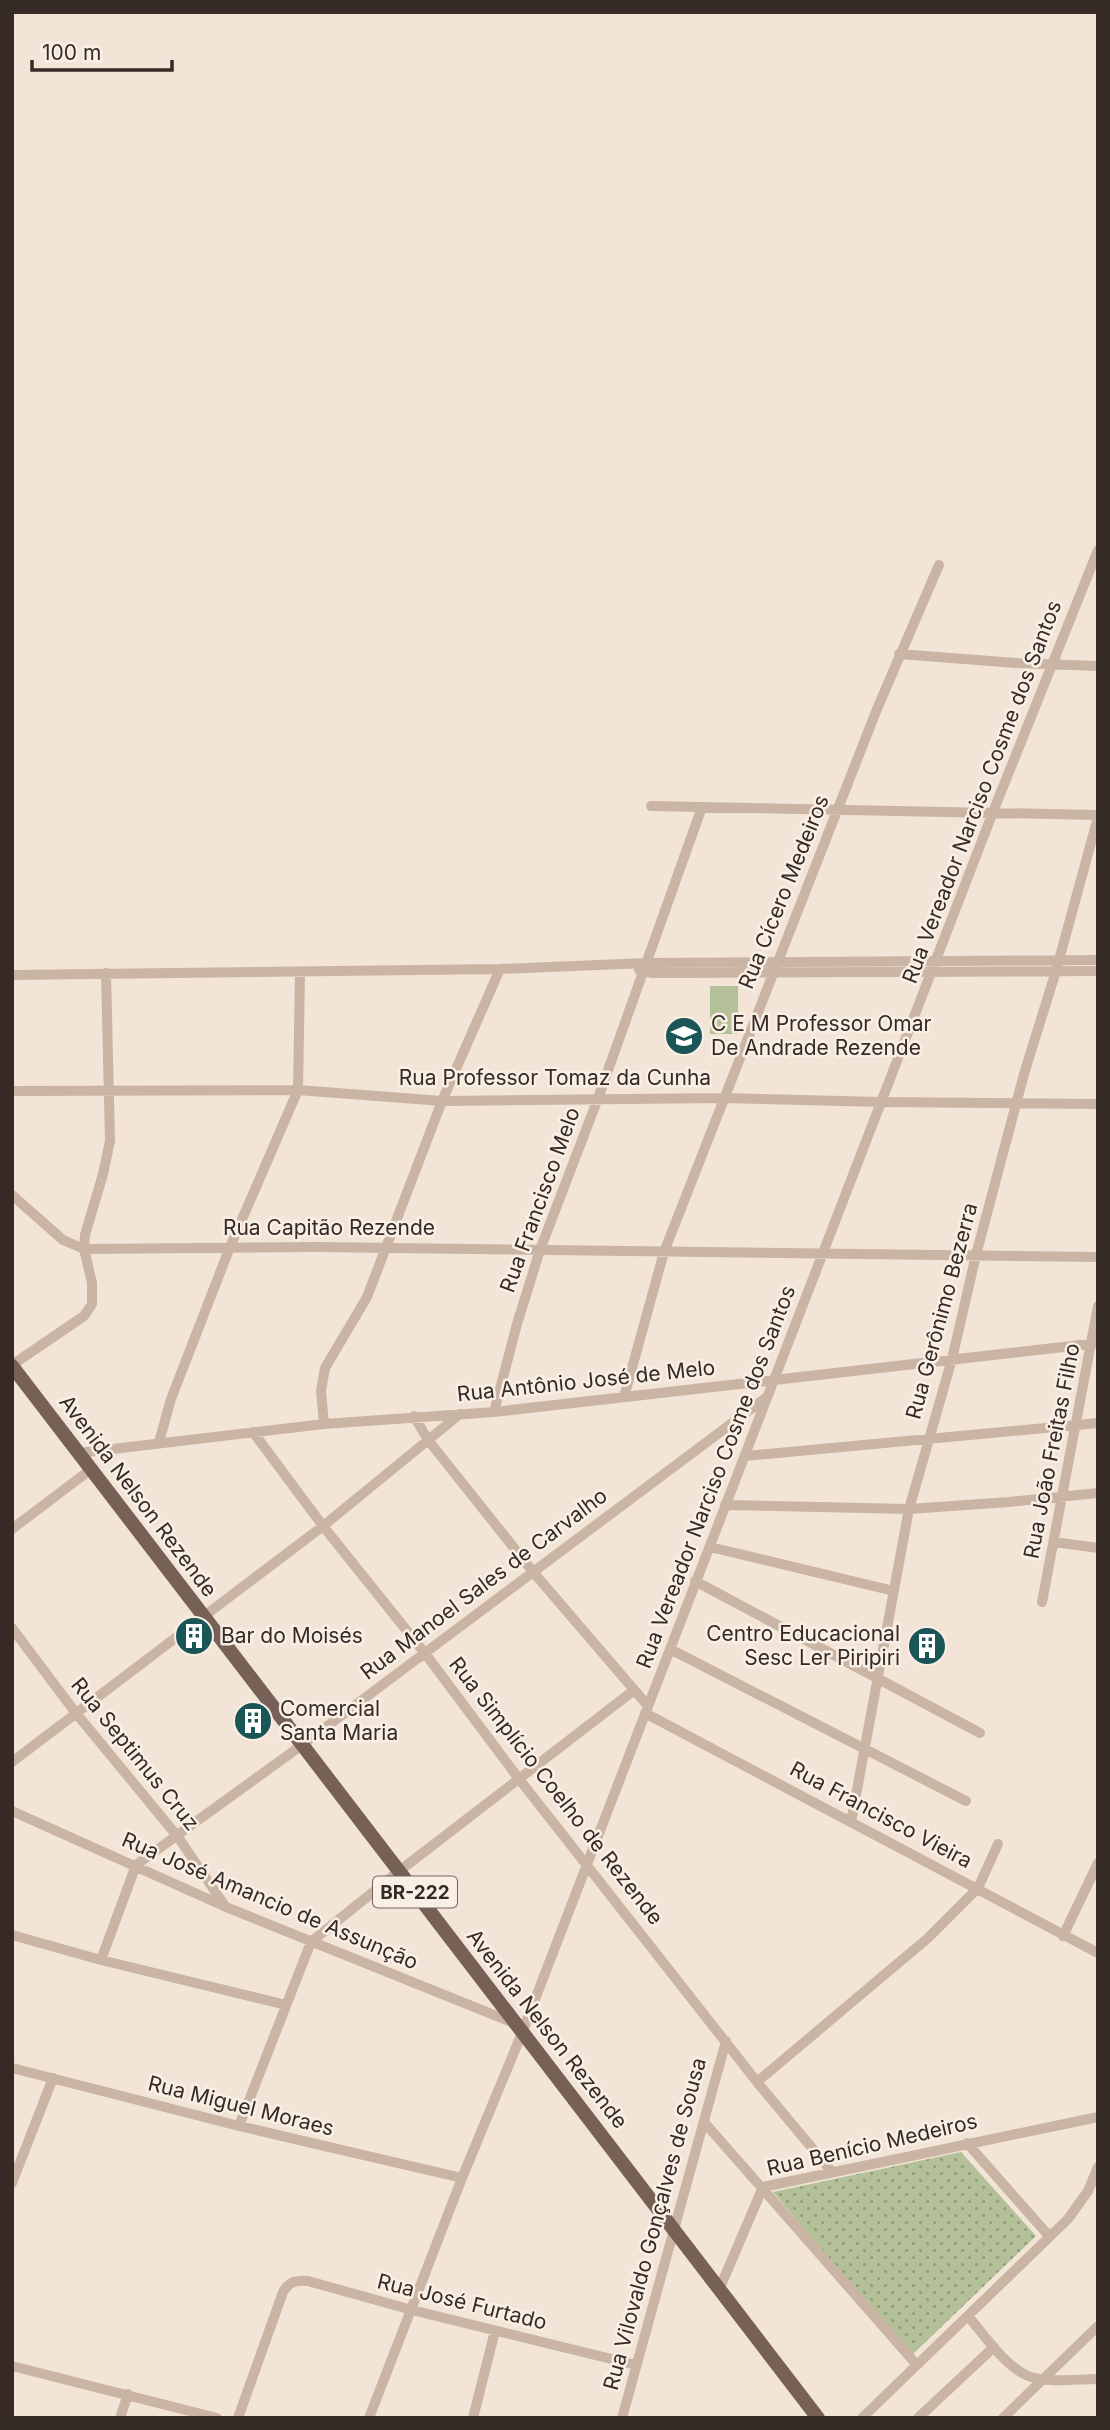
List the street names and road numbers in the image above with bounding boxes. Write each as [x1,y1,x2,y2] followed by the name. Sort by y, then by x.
[897,597,1066,987] street label: Rua Vereador Narciso Cosme dos Santos
[733,791,834,992] street label: Rua Cícero Medeiros
[399,1065,711,1090] street label: Rua Professor Tomaz da Cunha
[494,1104,585,1296] street label: Rua Francisco Melo
[901,1200,982,1422] street label: Rua Gerônimo Bezerra
[223,1215,435,1240] street label: Rua Capitão Rezende
[631,1282,800,1672] street label: Rua Vereador Narciso Cosme dos Santos
[1018,1341,1085,1561] street label: Rua João Freitas Filho
[456,1355,716,1406] street label: Rua Antônio José de Melo
[54,1390,222,1601] street label: Avenida Nelson Rezende
[356,1483,612,1685] street label: Rua Manoel Sales de Carvalho
[444,1652,669,1929] street label: Rua Simplício Coelho de Rezende
[66,1672,205,1835] street label: Rua Septimus Cruz
[786,1756,977,1873] street label: Rua Francisco Vieira
[118,1827,422,1974] street label: Rua José Amancio de Assunção
[373,1876,457,1908] road number: BR-222
[462,1924,633,2133] street label: Avenida Nelson Rezende
[598,2055,711,2393] street label: Rua Vilovaldo Gonçalves de Sousa
[146,2070,337,2141] street label: Rua Miguel Moraes
[764,2108,980,2181] street label: Rua Benício Medeiros
[375,2268,550,2335] street label: Rua José Furtado

